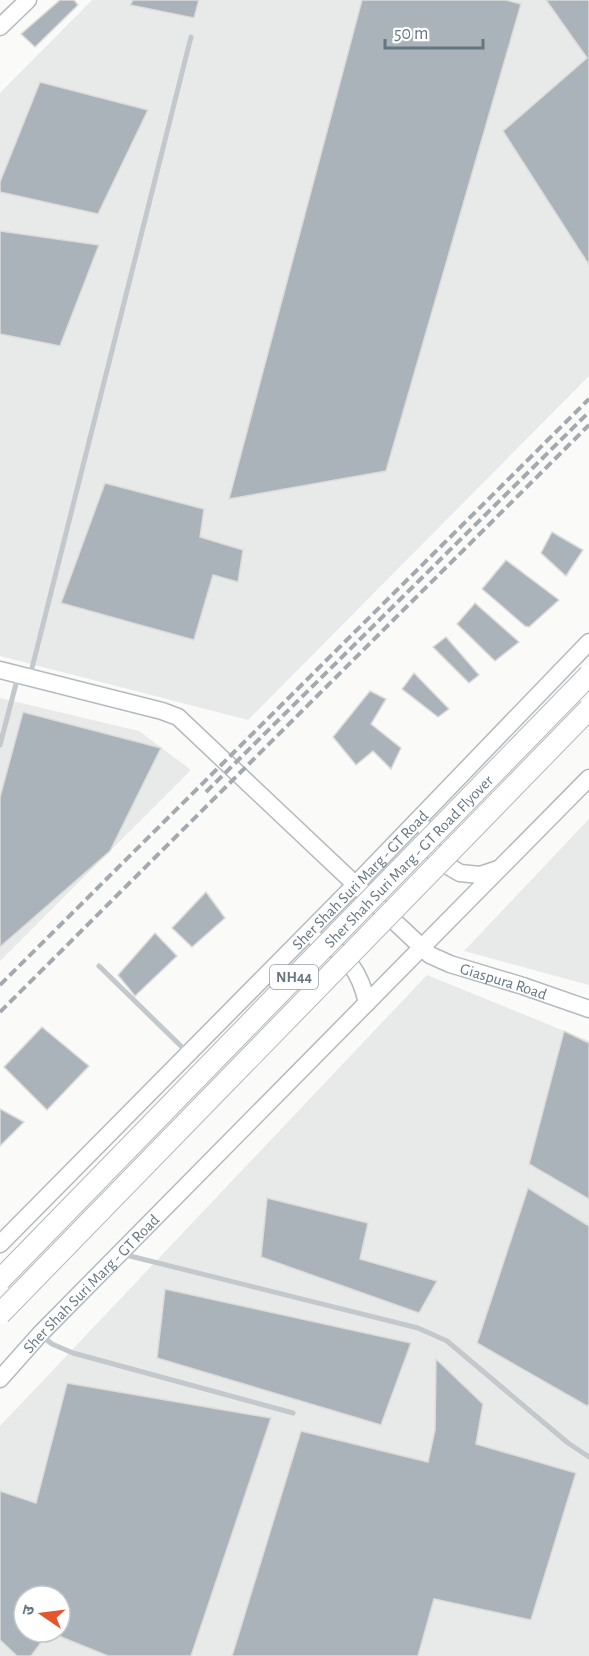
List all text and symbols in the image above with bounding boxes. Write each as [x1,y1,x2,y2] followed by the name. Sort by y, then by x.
[385,12,482,50] scale bar
[394,25,428,43] text: 50 m
[319,770,495,952] street label: Sher Shah Suri Marg - GT Road Flyover
[287,806,431,954] street label: Sher Shah Suri Marg - GT Road
[458,961,549,1003] street label: Giaspura Road
[270,965,318,989] road number: NH44
[20,1211,163,1356] street label: Sher Shah Suri Marg - GT Road
[12,1584,72,1644] north arrow
[20,1604,37,1617] text: उ

